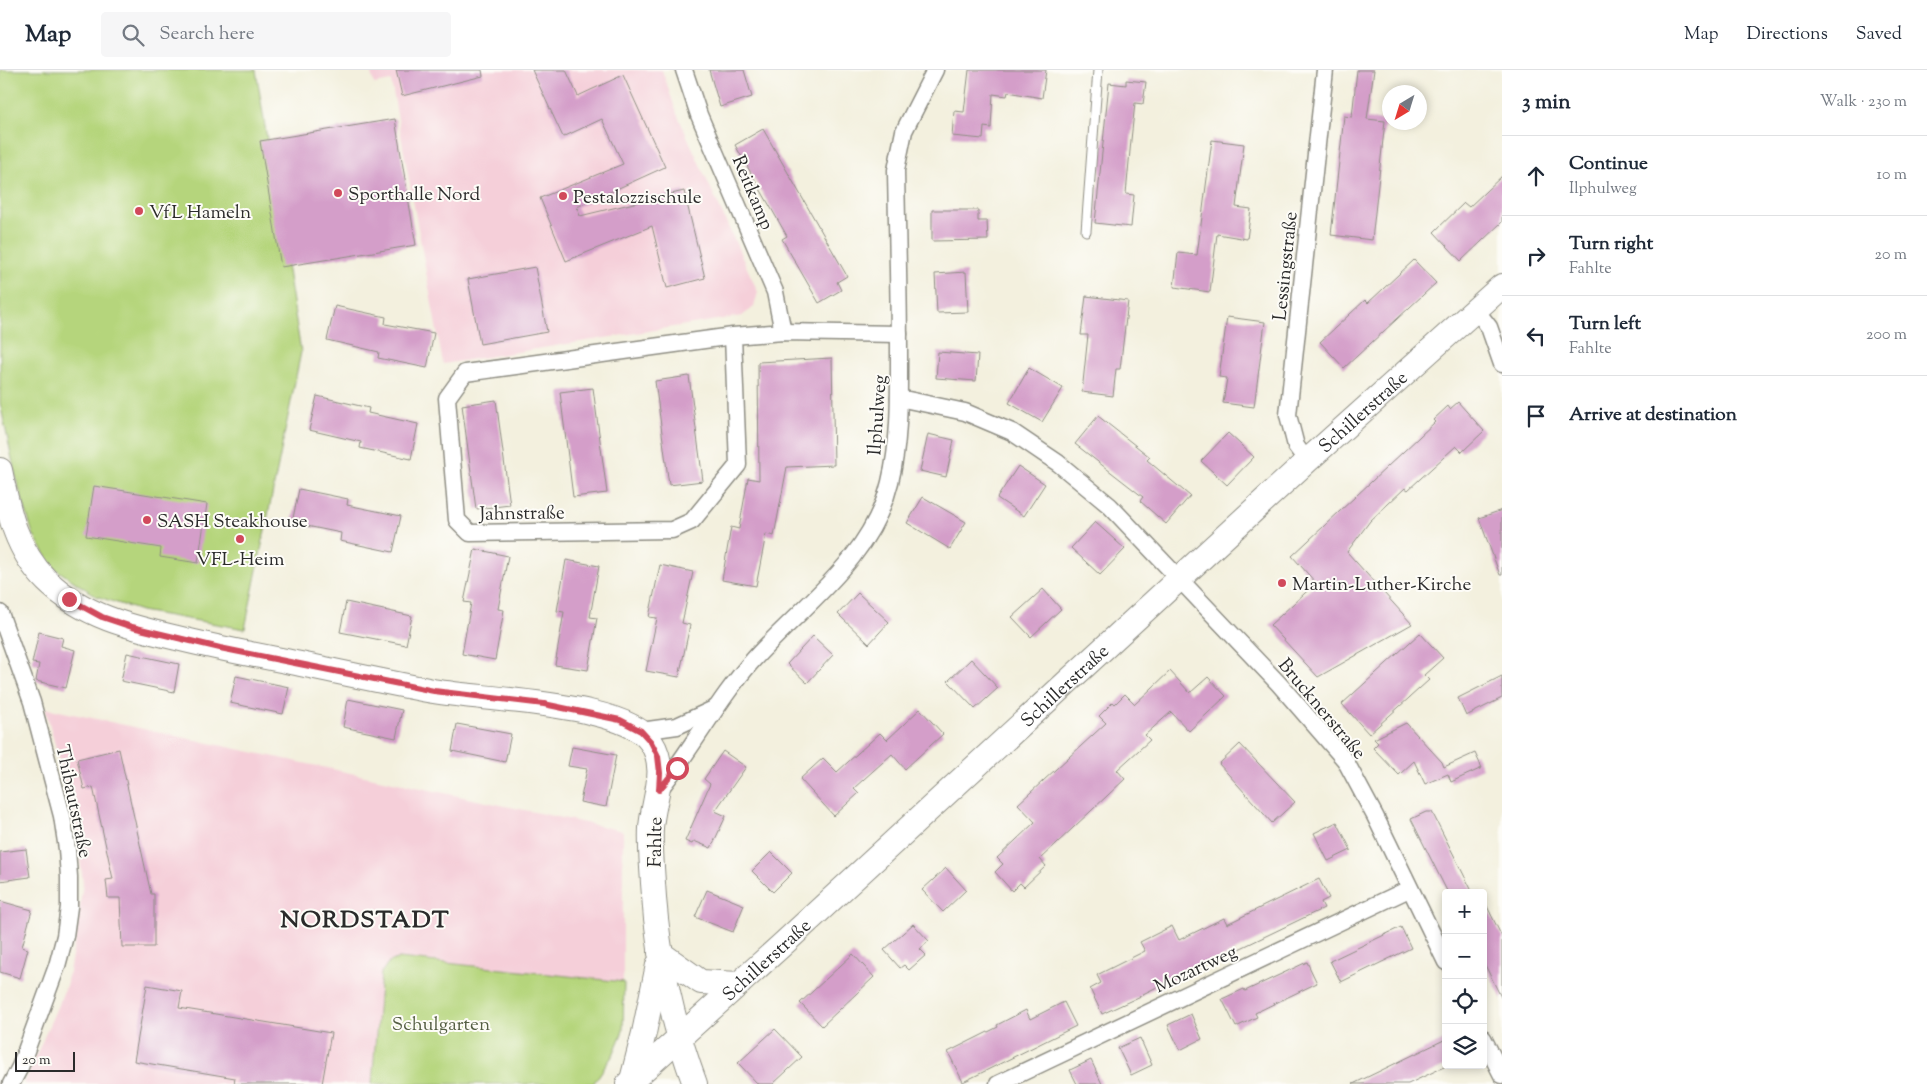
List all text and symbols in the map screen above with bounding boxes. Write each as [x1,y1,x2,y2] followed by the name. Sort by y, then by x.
[101,12,451,57] search box
[25,18,71,52] text: Map
[119,21,147,49] icon: search
[159,21,255,48] text: Search here
[1684,22,1719,48] text: Map
[1747,22,1828,48] text: Directions
[1856,22,1902,48] text: Saved
[1382,85,1427,130] north arrow
[1522,88,1571,118] text: 3 min
[1820,91,1907,114] text: Walk · 230 m
[724,151,780,235] street label: Reitkamp
[1569,151,1648,178] text: Continue
[1522,162,1550,190] icon: ahead
[1877,164,1907,187] text: 10 m
[1569,178,1637,201] text: Ilphulweg
[348,182,481,209] place label: Sporthalle Nord
[573,185,702,212] place label: Pestalozzischule
[332,187,344,199] marker: Sporthalle Nord
[557,190,569,202] marker: Pestalozzischule
[149,200,251,227] place label: VfL Hameln
[133,205,145,217] marker: VfL Hameln
[1267,210,1306,322] street label: Lessingstraße
[1569,231,1653,258] text: Turn right
[1522,242,1550,270] icon: right
[1874,244,1907,267] text: 20 m
[1569,258,1612,281] text: Fahlte
[1569,311,1641,338] text: Turn left
[1522,322,1550,350] icon: left
[1866,324,1907,347] text: 200 m
[1569,338,1612,361] text: Fahlte
[1314,366,1415,460] street label: Schillerstraße
[862,374,895,456] street label: Ilphulweg
[1522,402,1550,430] icon: arrive
[1569,402,1737,429] text: Arrive at destination
[478,500,565,529] street label: Jahnstraße
[157,509,308,536] place label: SASH Steakhouse
[141,514,153,526] marker: SASH Steakhouse
[234,533,246,545] marker: VFL-Heim
[196,547,285,574] place label: VFL-Heim
[1292,572,1471,599] place label: Martin-Luther-Kirche
[1276,577,1288,589] marker: Martin-Luther-Kirche
[58,588,81,611] route end
[1016,639,1116,735] street label: Schillerstraße
[1271,653,1372,766] street label: Brucknerstraße
[47,743,98,861] street label: Thibautstraße
[666,757,689,780] route start
[643,816,670,868] street label: Fahlte
[1442,889,1487,1069] map controls
[1442,889,1487,934] button: +
[280,904,450,938] district label: NORDSTADT
[717,914,818,1009] street label: Schillerstraße
[1442,934,1487,979] button: −
[1150,939,1242,1001] street label: Mozartweg
[1442,979,1487,1024] button: locate
[392,1012,490,1039] park label: Schulgarten
[1442,1024,1487,1069] button: layers
[15,1049,75,1072] scale bar
[22,1051,51,1071] text: 20 m

